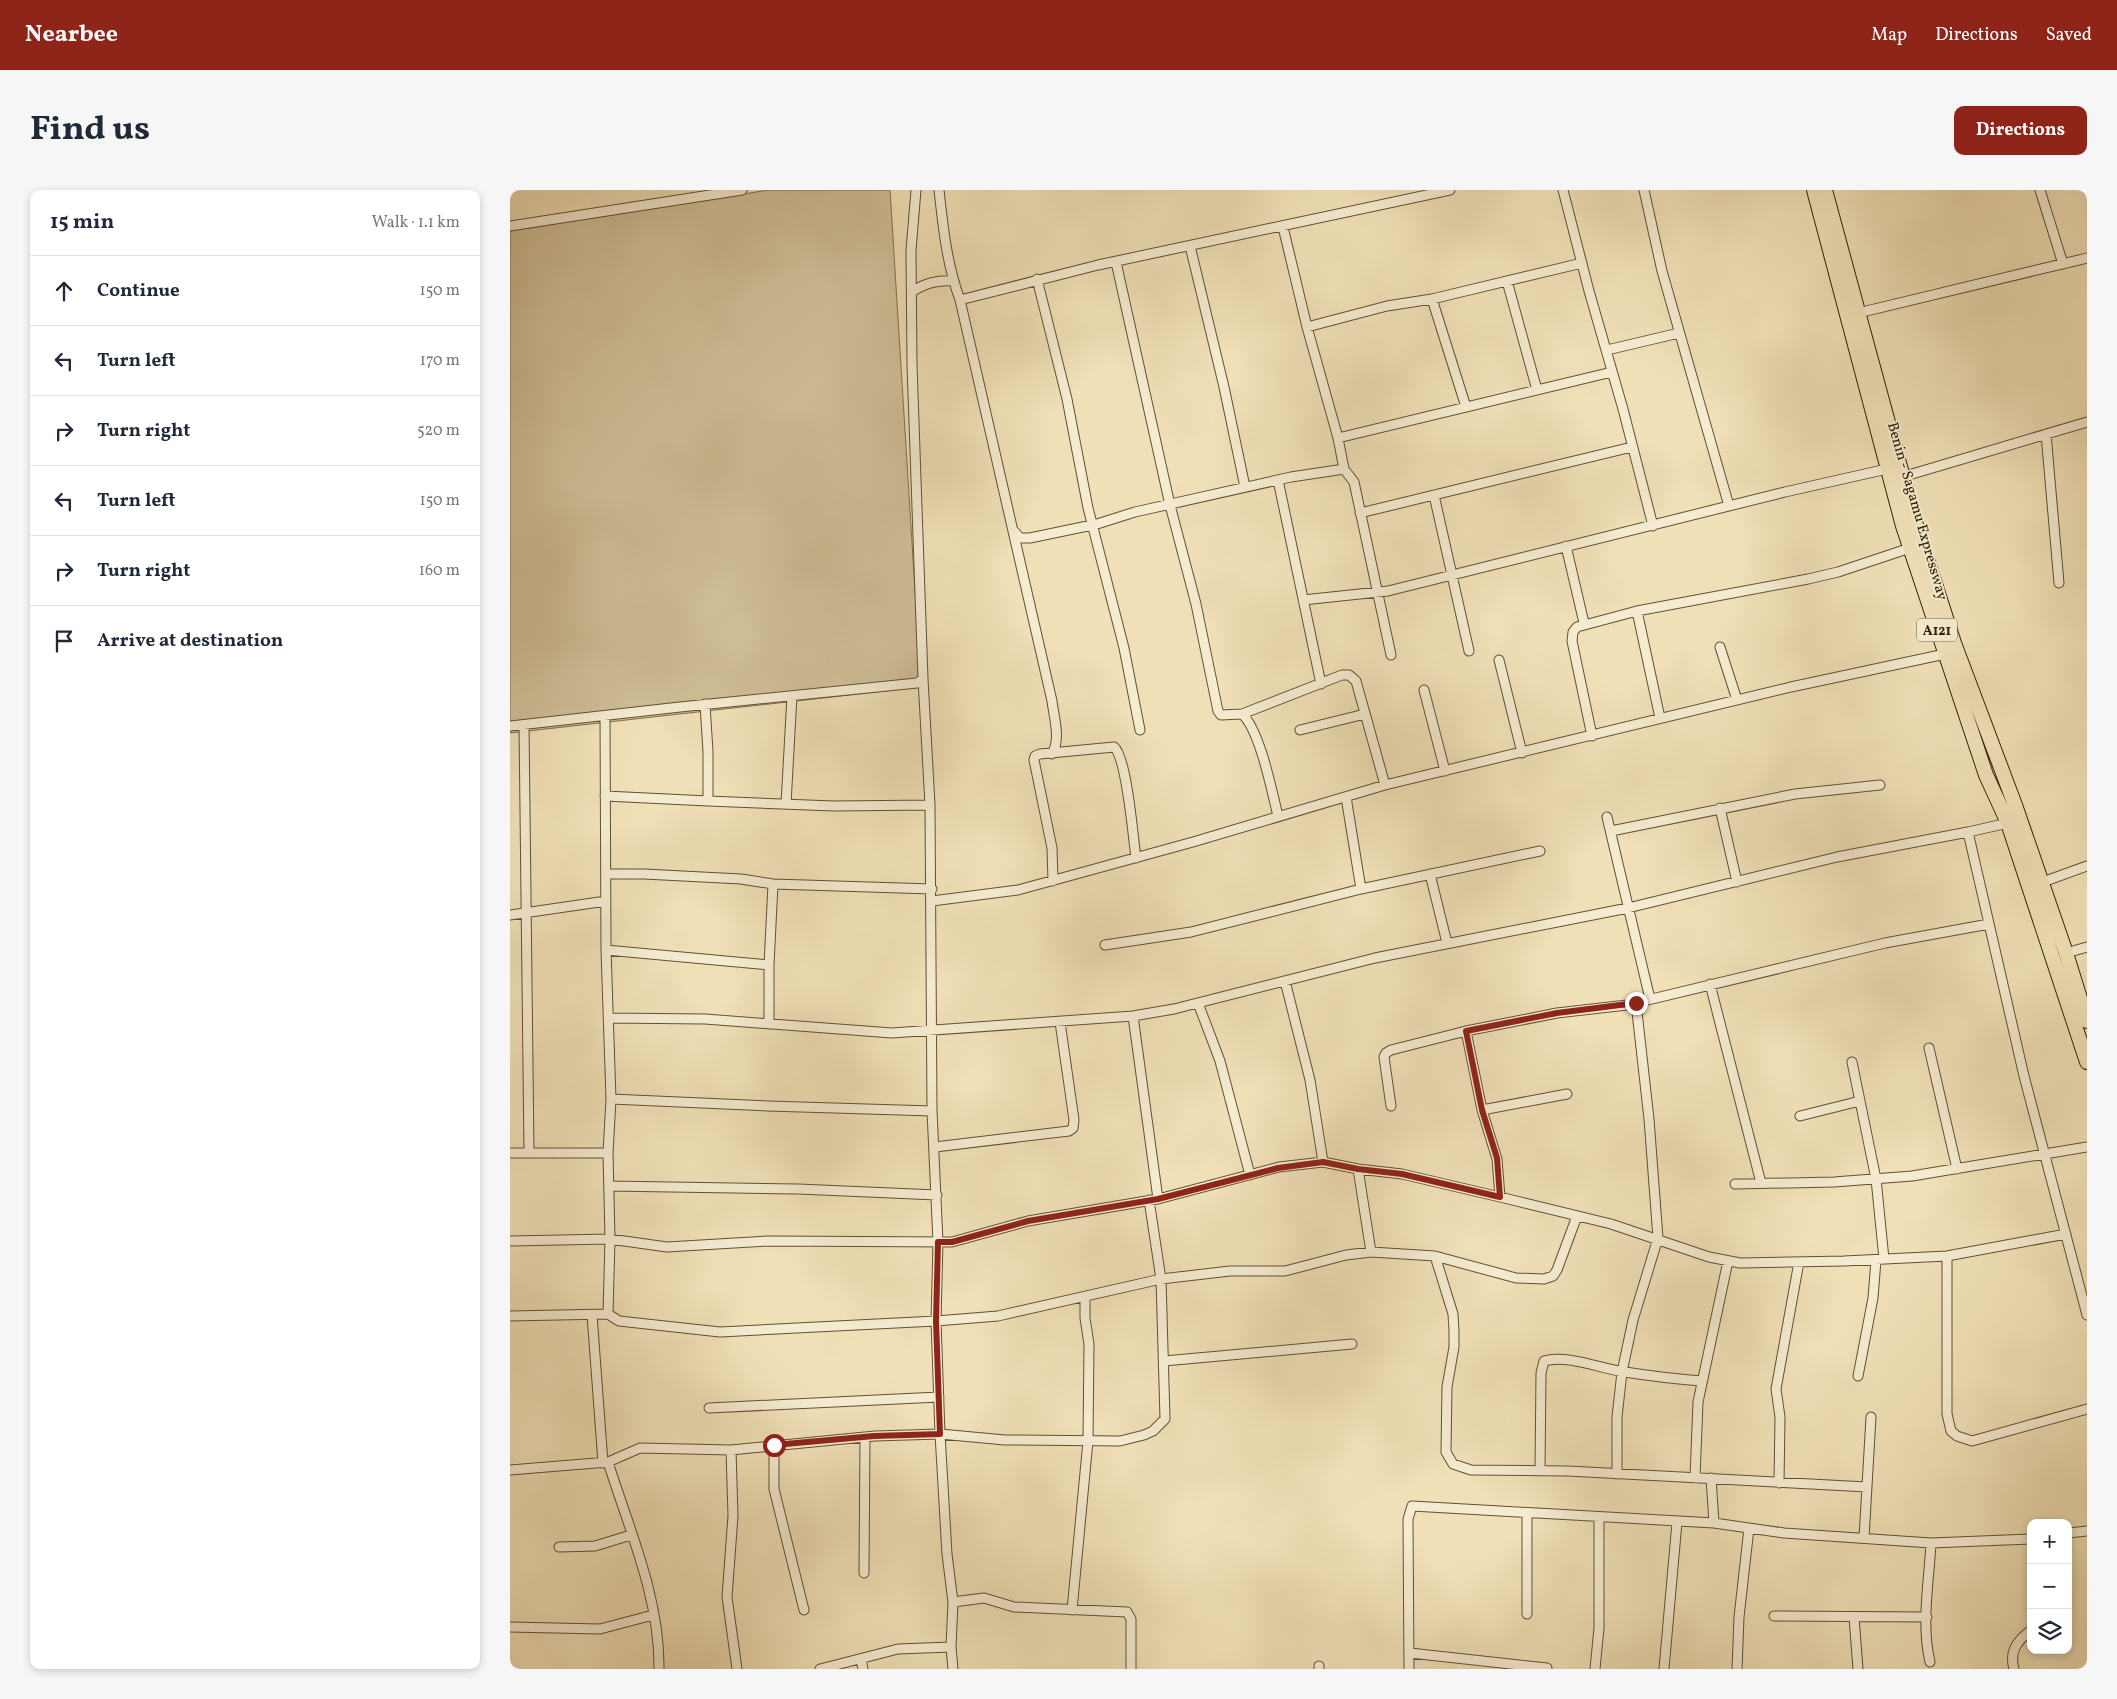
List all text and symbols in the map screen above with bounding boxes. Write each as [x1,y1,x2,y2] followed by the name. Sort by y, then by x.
[25,18,118,52] text: Nearbee
[1871,23,1907,48] text: Map
[1935,23,2018,48] text: Directions
[2046,23,2092,48] text: Saved
[30,106,150,154] text: Find us
[1954,106,2087,155] button: Directions
[50,208,114,237] text: 15 min
[372,212,460,234] text: Walk · 1.1 km
[50,277,78,305] icon: ahead
[97,278,180,304] text: Continue
[419,280,460,302] text: 150 m
[50,347,78,375] icon: left
[97,348,176,374] text: Turn left
[420,350,460,372] text: 170 m
[50,417,78,445] icon: right
[97,418,190,444] text: Turn right
[417,420,460,442] text: 520 m
[1881,420,1952,603] street label: Benin - Sagamu Expressway
[50,487,78,515] icon: left
[97,488,176,514] text: Turn left
[419,490,460,512] text: 150 m
[50,557,78,585] icon: right
[97,558,190,584] text: Turn right
[419,560,460,582] text: 160 m
[1917,618,1957,642] road number: A121
[50,627,78,655] icon: arrive
[97,628,283,654] text: Arrive at destination
[1625,992,1648,1015] route end
[763,1434,786,1457] route start
[2027,1519,2072,1654] map controls
[2027,1519,2072,1564] button: +
[2027,1564,2072,1609] button: −
[2027,1609,2072,1654] button: layers

